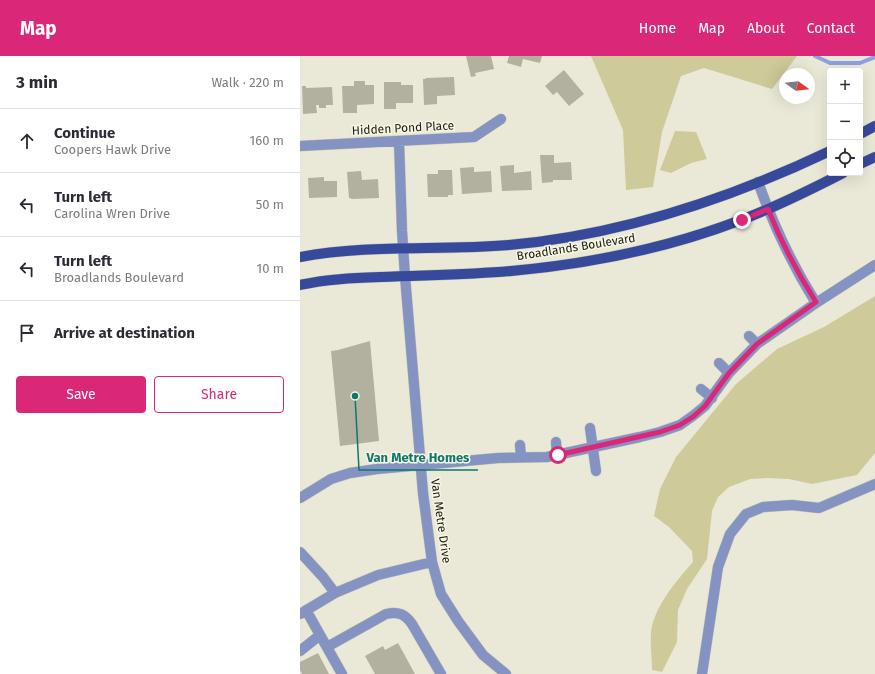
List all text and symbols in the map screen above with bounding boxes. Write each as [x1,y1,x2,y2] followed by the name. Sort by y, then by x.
[20,17,57,40] text: Map
[639,20,676,37] text: Home
[698,20,725,37] text: Map
[747,20,785,37] text: About
[807,20,855,37] text: Contact
[779,68,815,104] north arrow
[827,68,863,176] map controls
[827,68,863,104] button: +
[16,72,58,93] text: 3 min
[212,75,284,90] text: Walk · 220 m
[827,104,863,140] button: −
[351,118,455,138] street label: Hidden Pond Place
[54,124,115,142] text: Continue
[16,130,38,152] icon: ahead
[250,133,284,148] text: 160 m
[827,140,863,176] button: locate
[54,142,171,157] text: Coopers Hawk Drive
[54,188,112,206] text: Turn left
[16,194,38,216] icon: left
[256,197,284,212] text: 50 m
[54,206,170,221] text: Carolina Wren Drive
[733,211,751,229] route end
[516,231,636,263] street label: Broadlands Boulevard
[54,252,112,270] text: Turn left
[16,258,38,280] icon: left
[257,261,284,276] text: 10 m
[54,270,184,285] text: Broadlands Boulevard
[16,322,38,344] icon: arrive
[54,324,195,342] text: Arrive at destination
[16,376,146,413] button: Save
[154,376,284,413] button: Share
[359,445,478,470] callout: Van Metre Homes
[549,446,567,464] route start
[366,450,470,465] text: Van Metre Homes
[428,478,454,564] street label: Van Metre Drive

